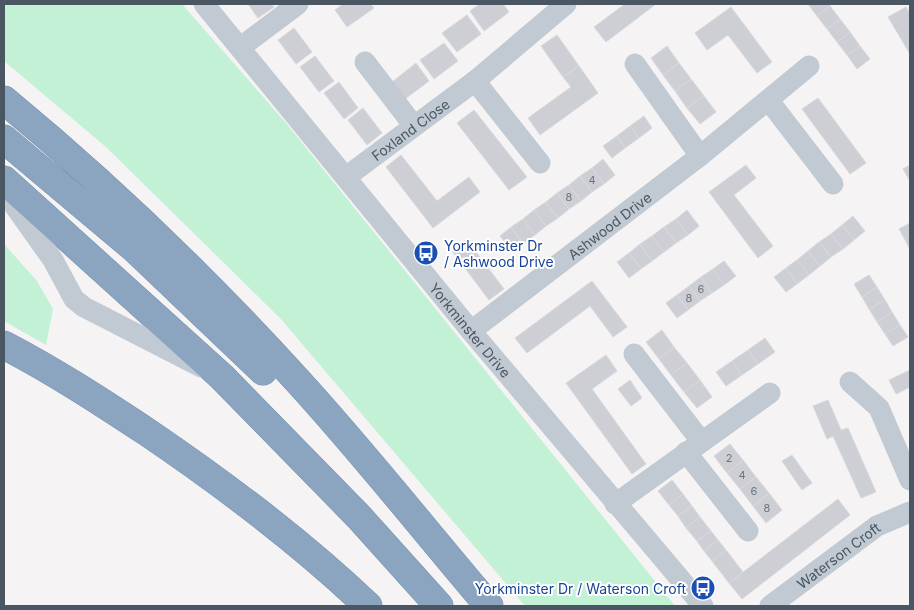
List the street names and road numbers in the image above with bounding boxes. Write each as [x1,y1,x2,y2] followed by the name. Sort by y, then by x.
[368,95,453,164] street label: Foxland Close
[564,188,654,263] street label: Ashwood Drive
[426,279,515,381] street label: Yorkminster Drive
[793,518,883,592] street label: Waterson Croft

